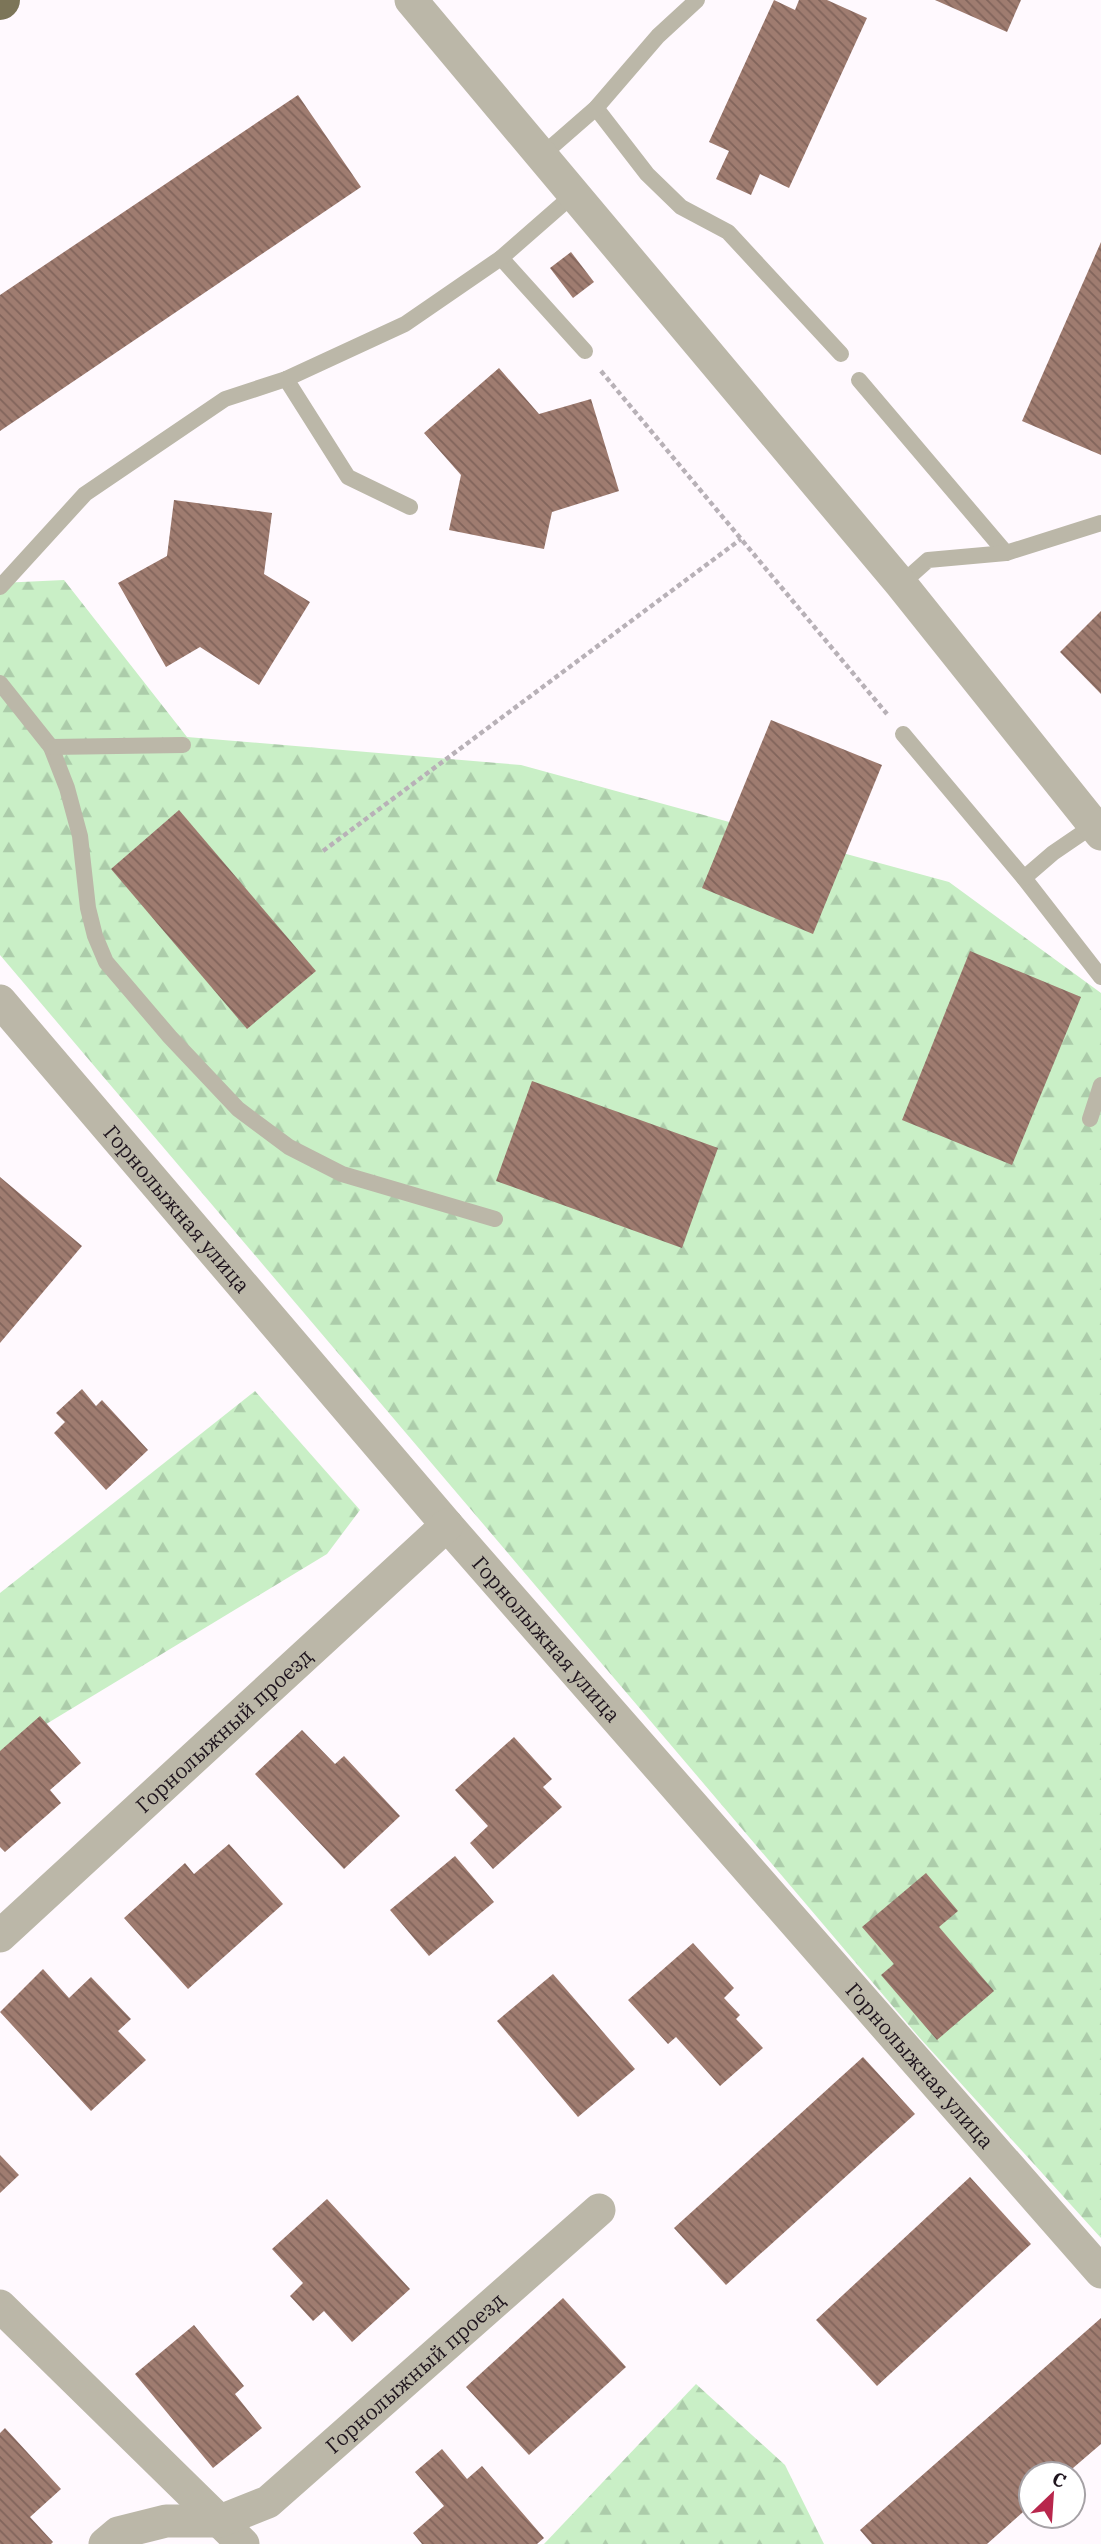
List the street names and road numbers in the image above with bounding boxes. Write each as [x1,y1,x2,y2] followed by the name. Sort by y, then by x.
[98,1119,257,1298] street label: Горнолыжная улица
[466,1550,627,1728] street label: Горнолыжная улица
[129,1642,318,1819] street label: Горнолыжный проезд
[840,1976,1001,2154] street label: Горнолыжная улица
[319,2286,511,2459] street label: Горнолыжный проезд

